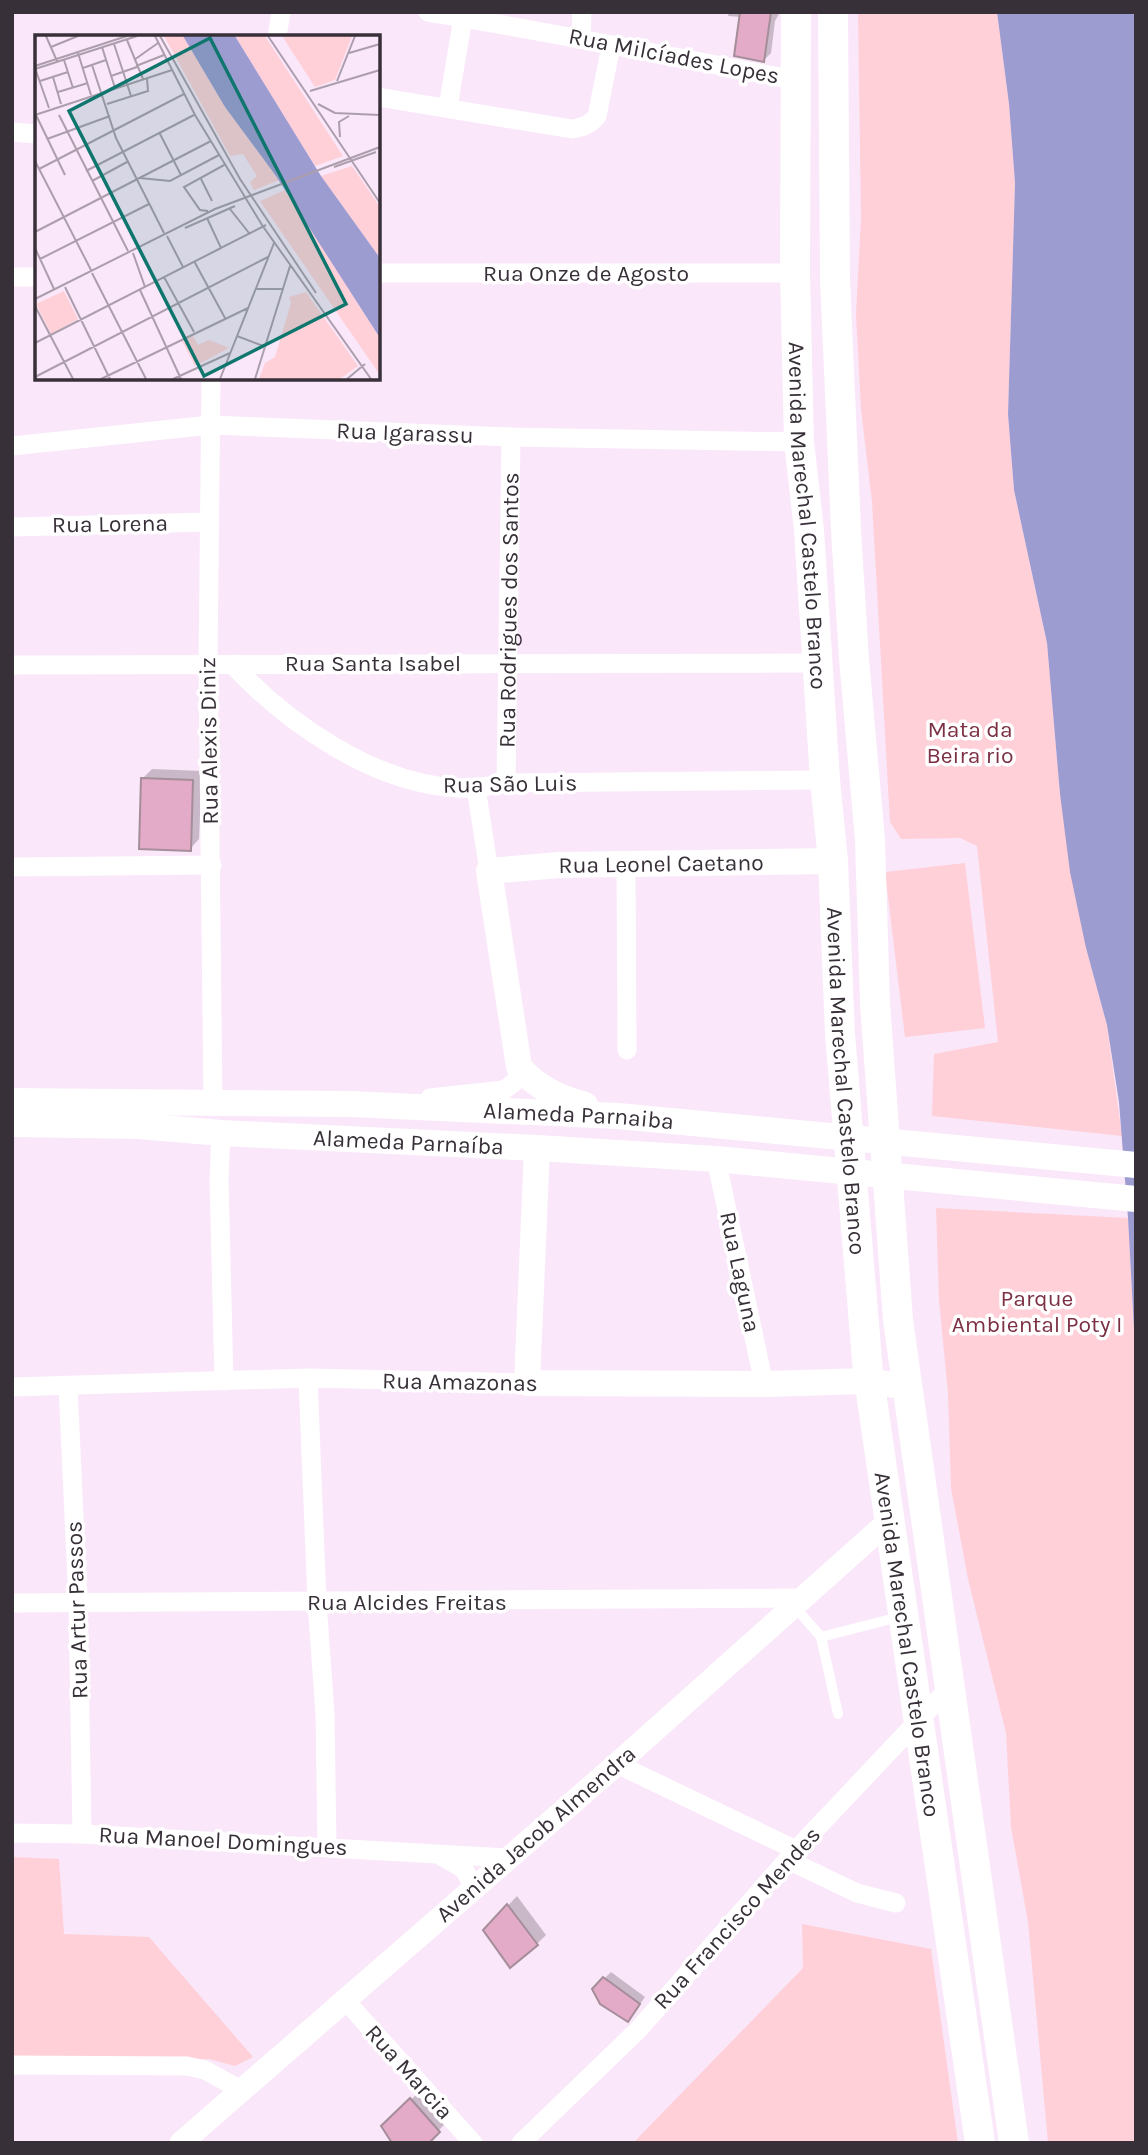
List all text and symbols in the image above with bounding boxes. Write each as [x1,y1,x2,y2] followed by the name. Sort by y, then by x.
[566,22,782,90] street label: Rua Milcíades Lopes
[35,35,380,380] inset map
[483,260,689,287] street label: Rua Onze de Agosto
[783,341,833,690] street label: Avenida Marechal Castelo Branco
[336,417,474,449] street label: Rua Igarassu
[493,472,524,748] street label: Rua Rodrigues dos Santos
[52,509,168,539] street label: Rua Lorena
[285,650,461,677] street label: Rua Santa Isabel
[194,657,224,825] street label: Rua Alexis Diniz
[926,716,1014,769] park label: Mata da Beira rio
[443,769,577,799] street label: Rua São Luis
[558,849,764,879] street label: Rua Leonel Caetano
[821,907,872,1256] street label: Avenida Marechal Castelo Branco
[483,1096,675,1135] street label: Alameda Parnaiba
[312,1124,504,1160] street label: Alameda Parnaíba
[714,1209,766,1335] street label: Rua Laguna
[952,1285,1122,1338] park label: Parque Ambiental Poty I
[382,1367,538,1397] street label: Rua Amazonas
[869,1470,946,1819] street label: Avenida Marechal Castelo Branco
[60,1520,94,1700] street label: Rua Artur Passos
[307,1589,507,1616] street label: Rua Alcides Freitas
[431,1740,641,1928] street label: Avenida Jacob Almendra
[98,1821,348,1861] street label: Rua Manoel Domingues
[648,1821,826,2015] street label: Rua Francisco Mendes
[359,2019,459,2125] street label: Rua Marcia

